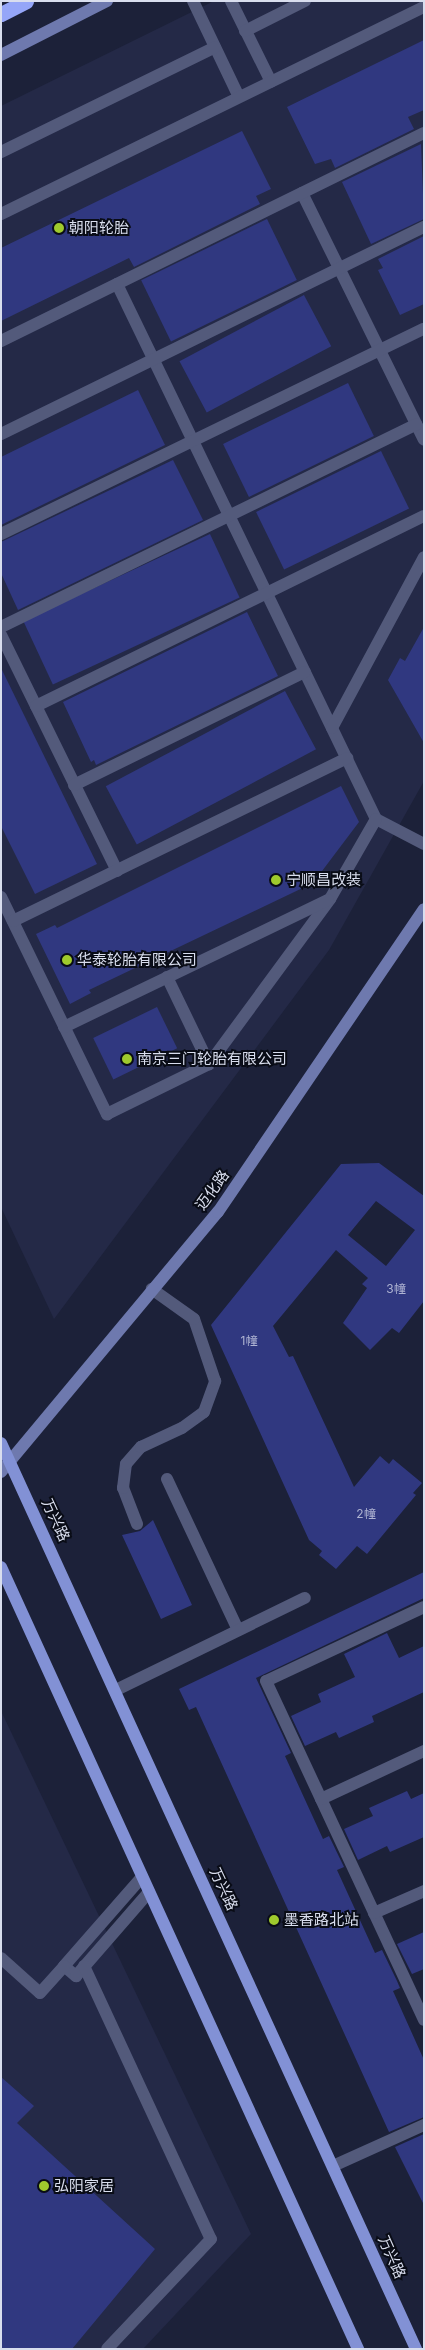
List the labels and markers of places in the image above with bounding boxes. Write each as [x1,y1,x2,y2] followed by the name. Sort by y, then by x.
[69,219,129,237] place label: 朝阳轮胎
[53,222,65,234] marker: 朝阳轮胎
[286,871,361,889] place label: 宁顺昌改装
[270,874,282,886] marker: 宁顺昌改装
[77,951,197,969] place label: 华泰轮胎有限公司
[61,954,73,966] marker: 华泰轮胎有限公司
[137,1050,287,1068] place label: 南京三门轮胎有限公司
[121,1053,133,1065] marker: 南京三门轮胎有限公司
[284,1911,359,1929] place label: 墨香路北站
[268,1914,280,1926] marker: 墨香路北站
[54,2177,114,2195] place label: 弘阳家居
[38,2180,50,2192] marker: 弘阳家居

